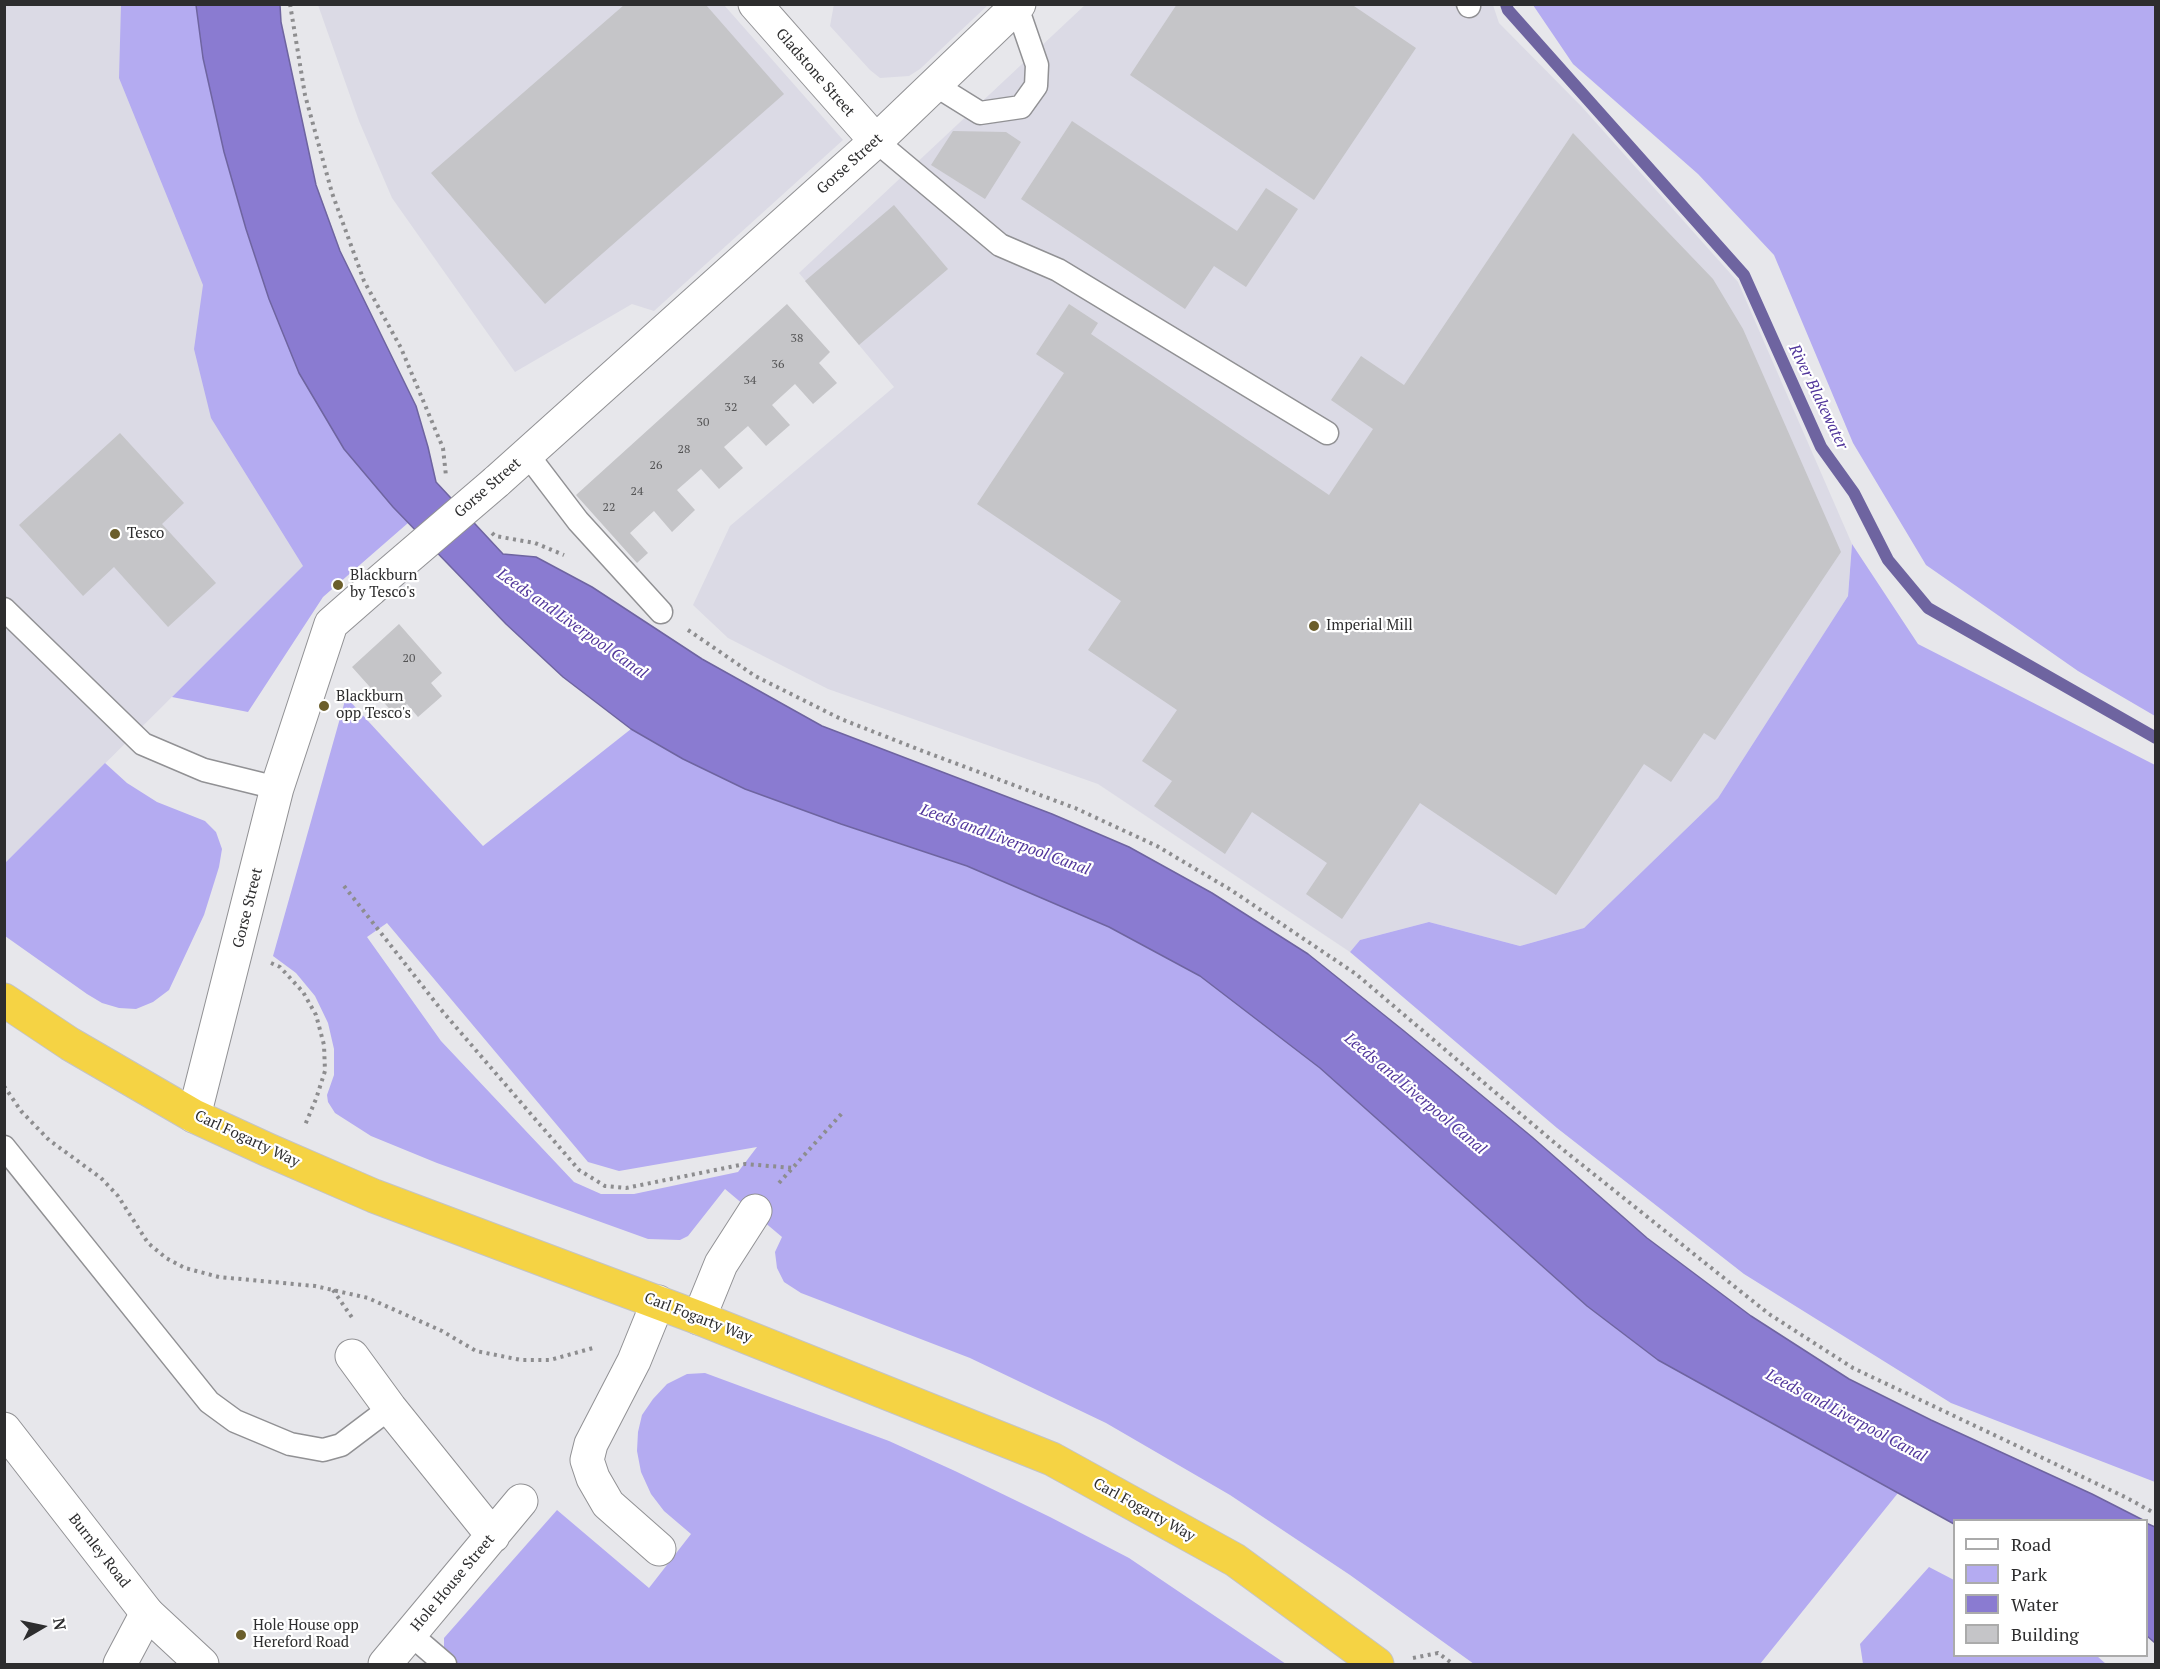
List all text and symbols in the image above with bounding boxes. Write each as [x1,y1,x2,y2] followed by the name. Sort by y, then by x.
[772,25,858,121] street label: Gladstone Street
[813,130,887,198] street label: Gorse Street
[791,332,803,346] house number: 38
[1784,341,1852,453] water label: River Blakewater
[772,358,784,372] house number: 36
[744,374,756,388] house number: 34
[725,401,737,415] house number: 32
[697,416,709,430] house number: 30
[678,443,690,457] house number: 28
[451,454,525,522] street label: Gorse Street
[650,459,662,473] house number: 26
[631,485,643,499] house number: 24
[603,501,615,515] house number: 22
[127,525,164,543] place label: Tesco
[108,527,122,541] marker: Tesco
[493,565,651,683] water label: Leeds and Liverpool Canal
[350,567,417,602] place label: Blackburn by Tesco's
[331,578,345,592] marker: Blackburn by Tesco's
[1326,617,1413,635] place label: Imperial Mill
[1307,619,1321,633] marker: Imperial Mill
[403,652,415,666] house number: 20
[336,688,411,723] place label: Blackburn opp Tesco's
[317,699,331,713] marker: Blackburn opp Tesco's
[918,800,1092,880] water label: Leeds and Liverpool Canal
[229,866,267,950] street label: Gorse Street
[1340,1029,1490,1159] water label: Leeds and Liverpool Canal
[192,1107,302,1171] street label: Carl Fogarty Way
[642,1289,754,1347] street label: Carl Fogarty Way
[1762,1365,1930,1467] water label: Leeds and Liverpool Canal
[1090,1475,1198,1545] street label: Carl Fogarty Way
[65,1510,133,1592] street label: Burnley Road
[1953,1519,2148,1657] legend
[407,1531,499,1635] street label: Hole House Street
[2011,1532,2051,1556] text: Road
[2011,1562,2047,1586] text: Park
[2011,1592,2058,1616] text: Water
[12,1597,72,1657] north arrow
[48,1616,72,1632] text: N
[253,1617,359,1652] place label: Hole House opp Hereford Road
[2011,1622,2079,1646] text: Building
[234,1628,248,1642] marker: Hole House opp Hereford Road

